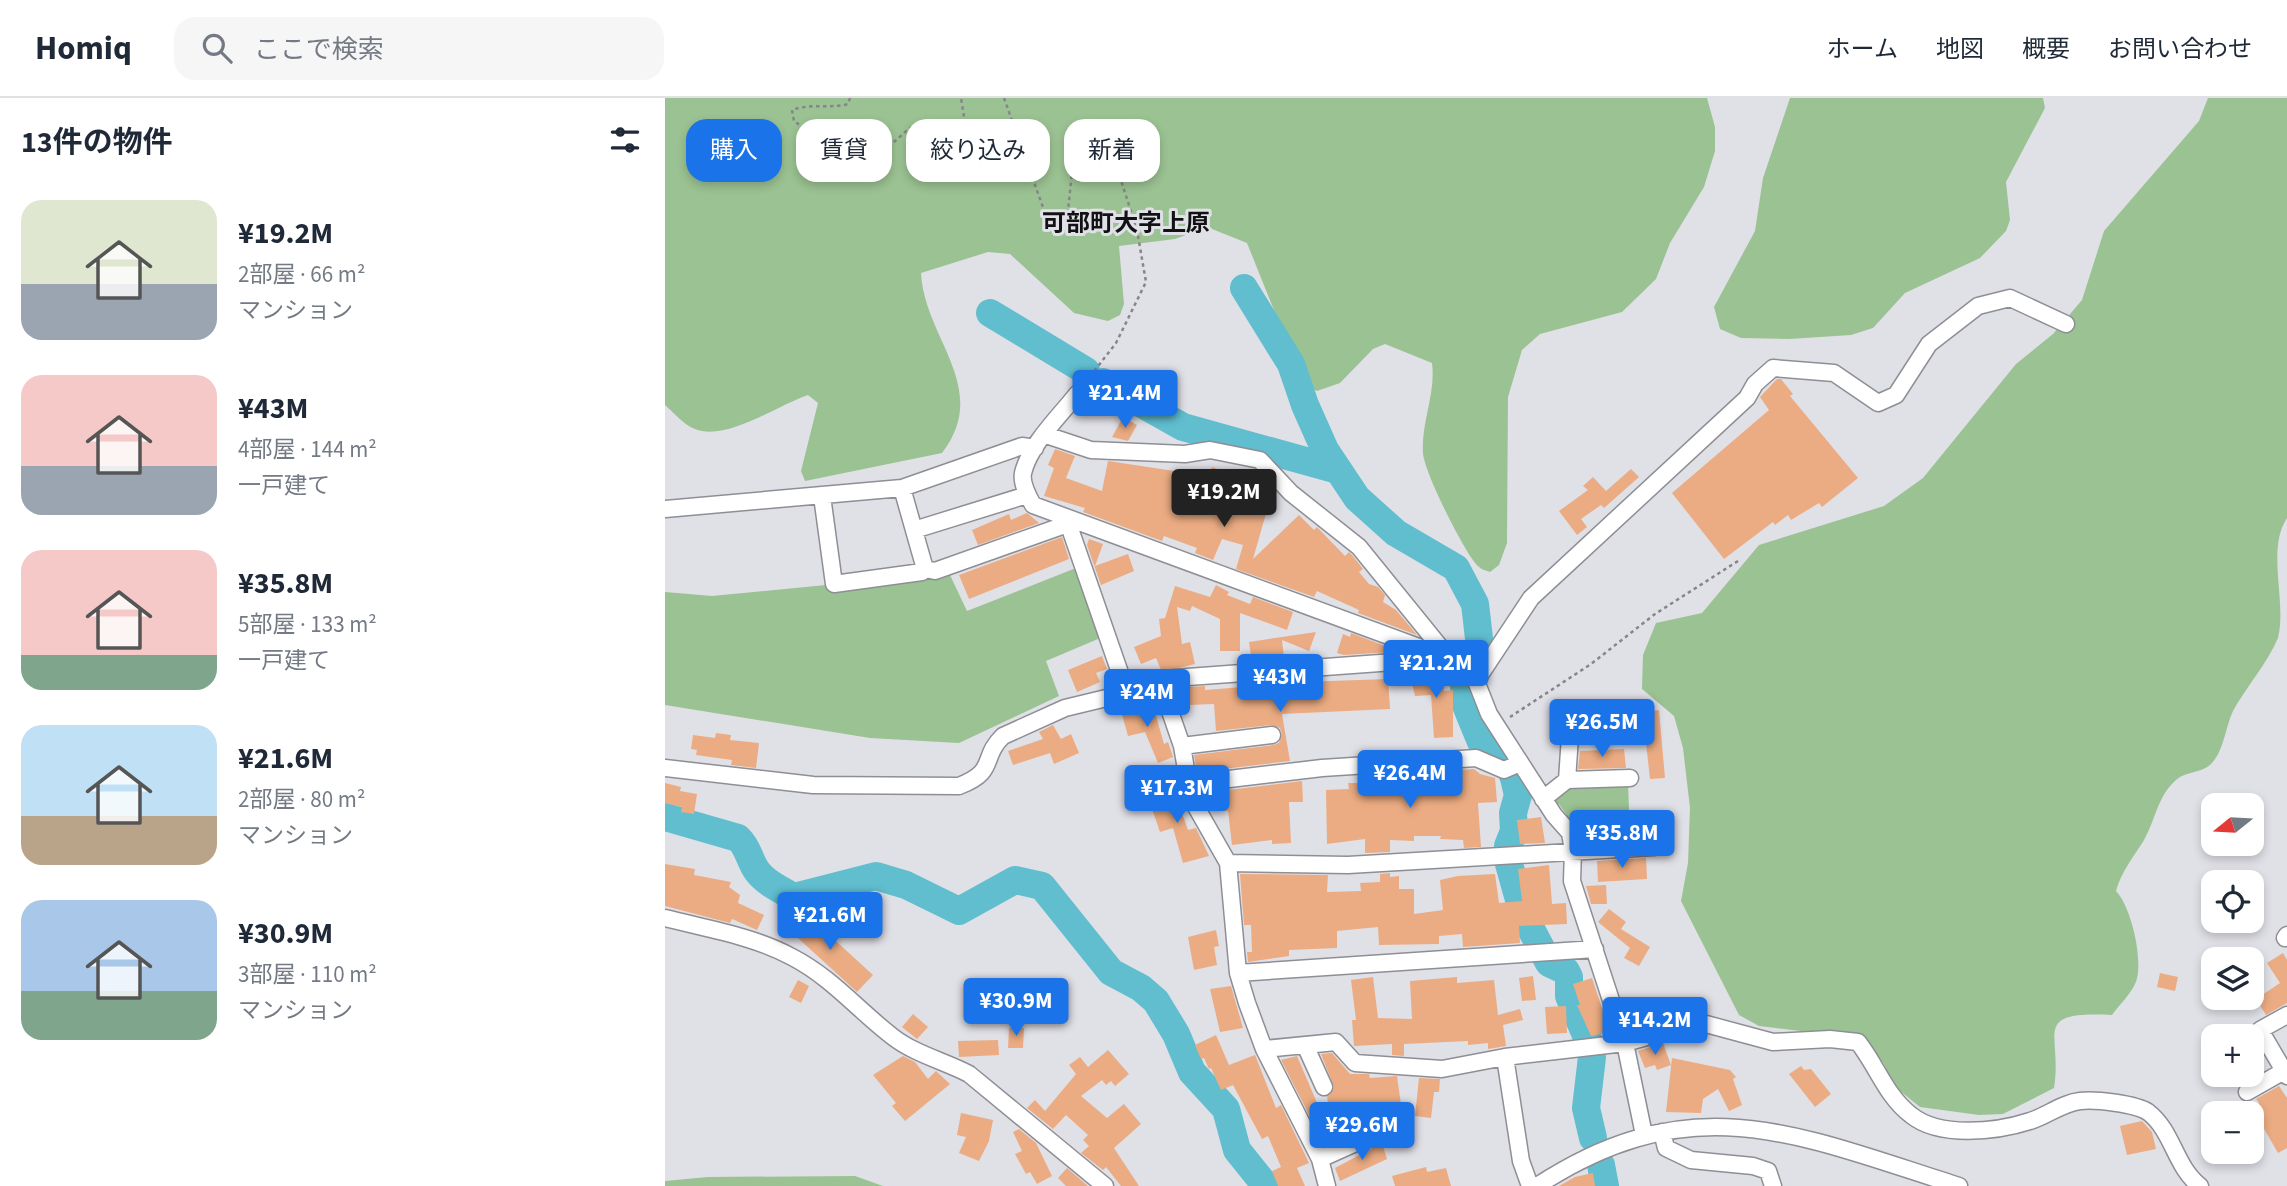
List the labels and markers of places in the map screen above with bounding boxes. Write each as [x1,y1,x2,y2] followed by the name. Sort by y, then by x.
[1068,370,1182,430] pin: ¥21.4M
[1167,470,1281,529] pin: ¥19.2M
[1379,640,1493,700] pin: ¥21.2M
[1239,654,1321,714] pin: ¥43M
[1106,670,1188,729] pin: ¥24M
[1545,700,1659,759] pin: ¥26.5M
[1353,750,1467,810] pin: ¥26.4M
[1120,766,1234,825] pin: ¥17.3M
[1565,810,1679,870] pin: ¥35.8M
[773,892,887,952] pin: ¥21.6M
[959,978,1073,1038] pin: ¥30.9M
[1598,998,1712,1057] pin: ¥14.2M
[1305,1102,1419,1162] pin: ¥29.6M

